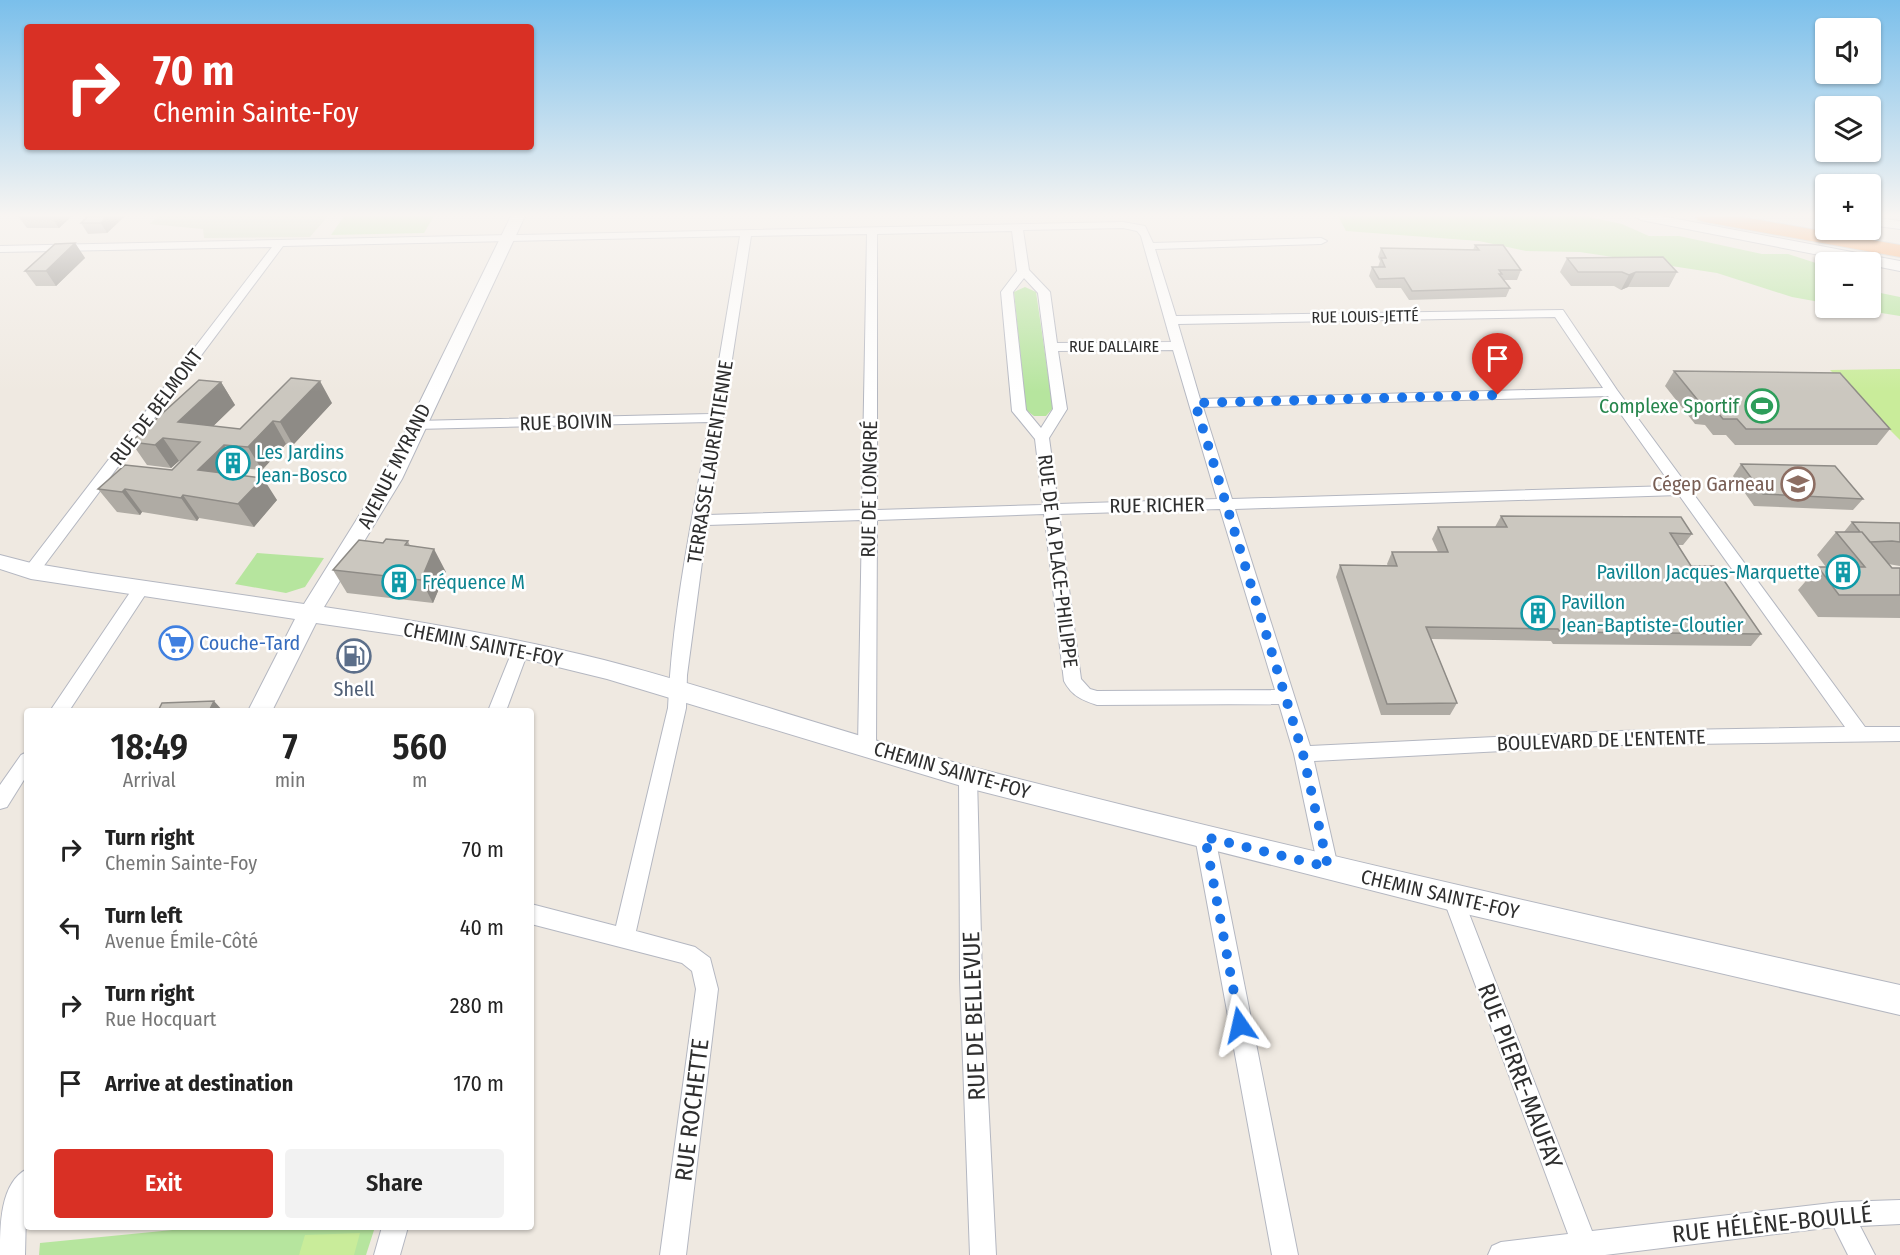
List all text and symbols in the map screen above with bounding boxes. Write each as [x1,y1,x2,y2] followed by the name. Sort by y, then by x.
[1815,18,1881,318] map controls
[1815,18,1881,84] button: sound
[153,46,234,96] text: 70 m
[54,48,132,126] icon: right
[1815,96,1881,162] button: layers
[153,97,359,129] text: Chemin Sainte-Foy
[1815,174,1881,240] button: +
[1815,252,1881,318] button: −
[1311,306,1419,327] street label: RUE LOUIS-JETTÉ
[1472,333,1523,395] pin
[1069,337,1159,356] street label: RUE DALLAIRE
[1481,342,1514,375] icon: arrive
[105,344,208,470] street label: RUE DE BELMONT
[682,359,738,565] street label: TERRASSE LAURENTIENNE
[1744,388,1780,424] sports icon: Complexe Sportif
[1599,394,1741,418] place label: Complexe Sportif
[352,400,436,532] street label: AVENUE MYRAND
[519,408,613,436] street label: RUE BOIVIN
[856,420,882,558] street label: RUE DE LONGPRÉ
[256,440,348,487] place label: Les Jardins Jean-Bosco
[215,445,251,481] building icon: Les Jardins Jean-Bosco
[1033,453,1083,669] street label: RUE DE LA PLACE-PHILIPPE
[1780,466,1816,502] school or university icon: Cégep Garneau
[1652,472,1775,496] place label: Cégep Garneau
[1109,492,1205,518] street label: RUE RICHER
[1825,554,1861,590] building icon: Pavillon Jacques-Marquette
[1597,560,1820,584] place label: Pavillon Jacques-Marquette
[381,564,417,600] building icon: Fréquence M
[422,570,525,594] place label: Fréquence M
[1561,590,1743,637] place label: Pavillon Jean-Baptiste-Cloutier
[1520,595,1556,631] building icon: Pavillon Jean-Baptiste-Cloutier
[401,617,565,671] street label: CHEMIN SAINTE-FOY
[158,625,194,661] supermarket icon: Couche-Tard
[199,631,300,655] place label: Couche-Tard
[336,638,372,674] fuel station icon: Shell
[334,677,374,701] place label: Shell
[1496,724,1706,756] street label: BOULEVARD DE L'ENTENTE
[111,725,188,769] text: 18:49
[283,725,298,769] text: 7
[392,725,448,769] text: 560
[871,736,1033,804] street label: CHEMIN SAINTE-FOY
[123,768,176,792] text: Arrival
[275,768,306,792] text: min
[412,768,428,792] text: m
[105,824,194,851] text: Turn right
[54,833,87,866] icon: right
[462,836,504,863] text: 70 m
[105,851,257,875] text: Chemin Sainte-Foy
[1359,864,1521,924] street label: CHEMIN SAINTE-FOY
[105,902,183,929] text: Turn left
[54,911,87,944] icon: left
[460,914,504,941] text: 40 m
[105,929,258,953] text: Avenue Émile-Côté
[957,931,991,1101] street label: RUE DE BELLEVUE
[1472,979,1568,1173] street label: RUE PIERRE-MAUFAY
[105,980,194,1007] text: Turn right
[54,989,87,1022] icon: right
[450,992,504,1019] text: 280 m
[1208,993,1272,1057] position arrow
[105,1007,216,1031] text: Rue Hocquart
[669,1037,715,1183] street label: RUE ROCHETTE
[54,1067,87,1100] icon: arrive
[105,1070,293,1097] text: Arrive at destination
[453,1070,504,1097] text: 170 m
[54,1149,273,1218] button: Exit
[285,1149,504,1218] button: Share
[1671,1199,1873,1248] street label: RUE HÉLÈNE-BOULLÉ

